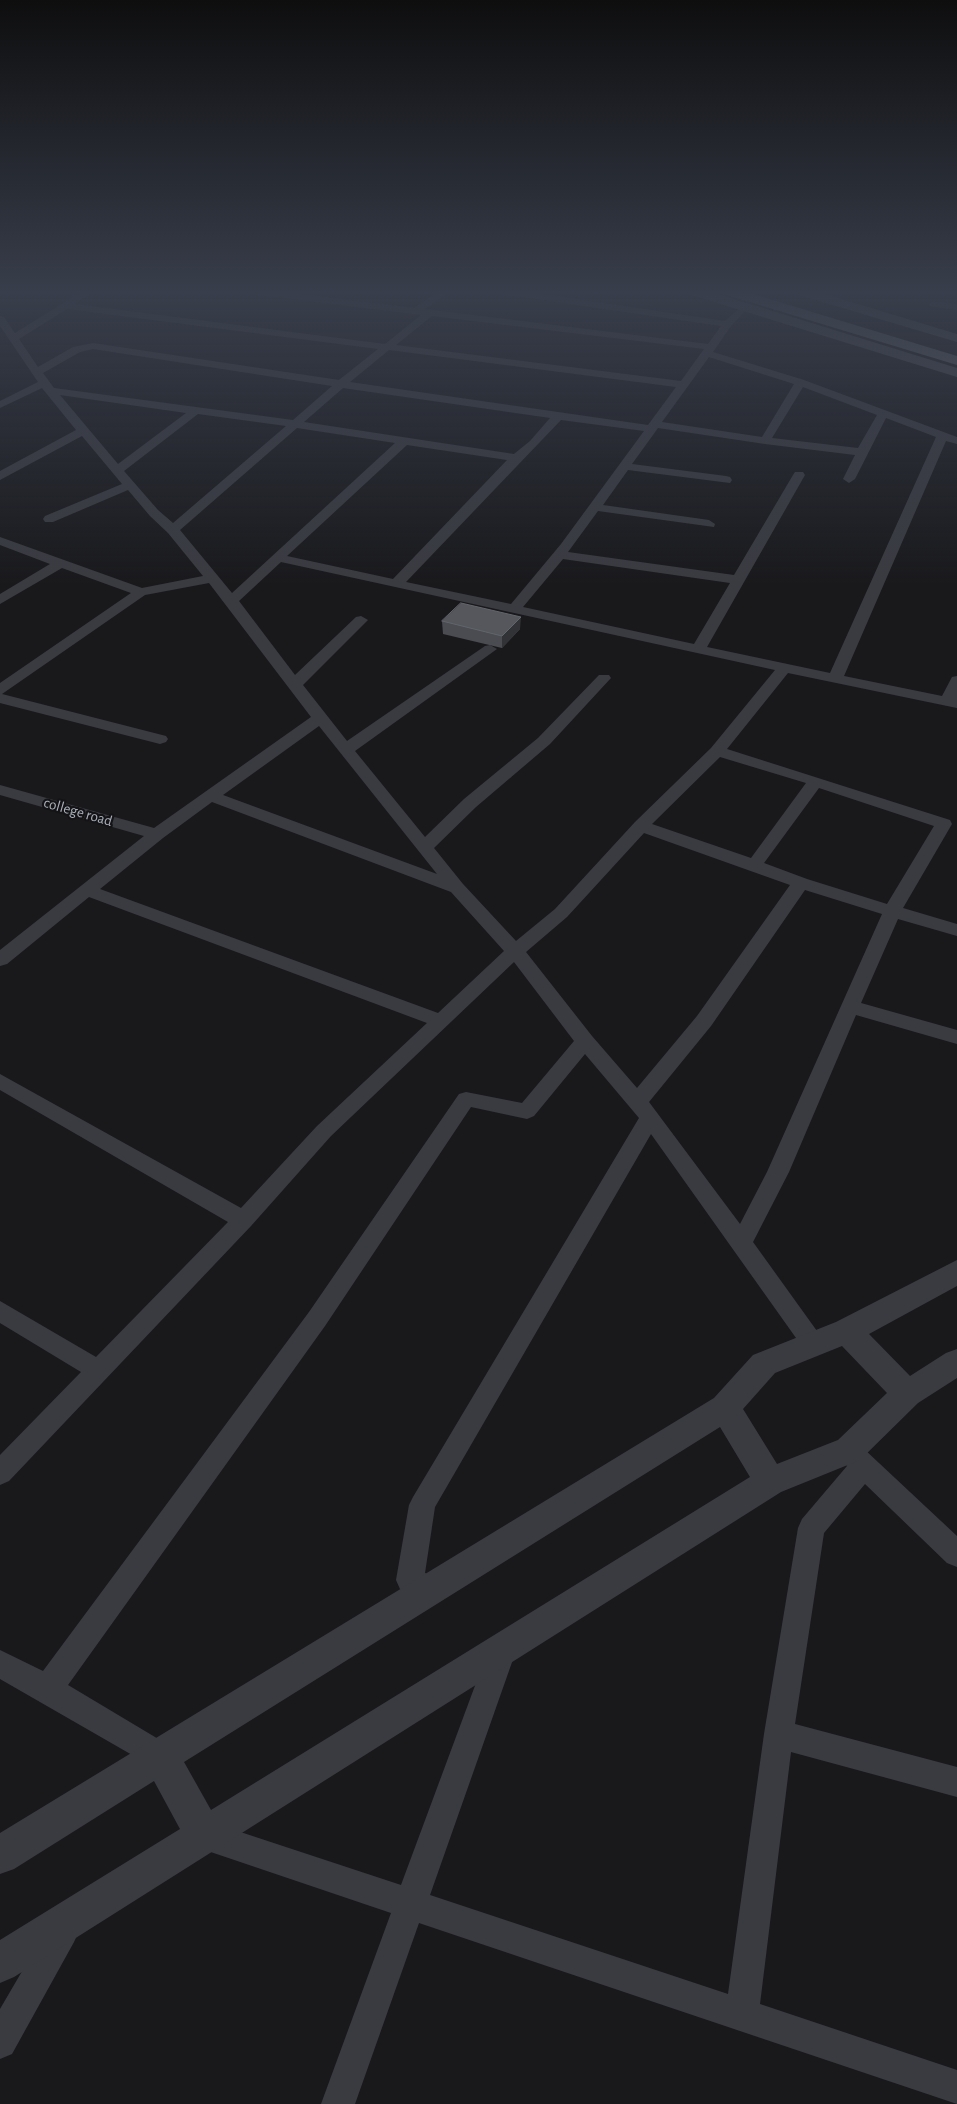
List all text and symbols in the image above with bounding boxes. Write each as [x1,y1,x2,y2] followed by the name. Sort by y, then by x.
[41,794,115,830] street label: college road

